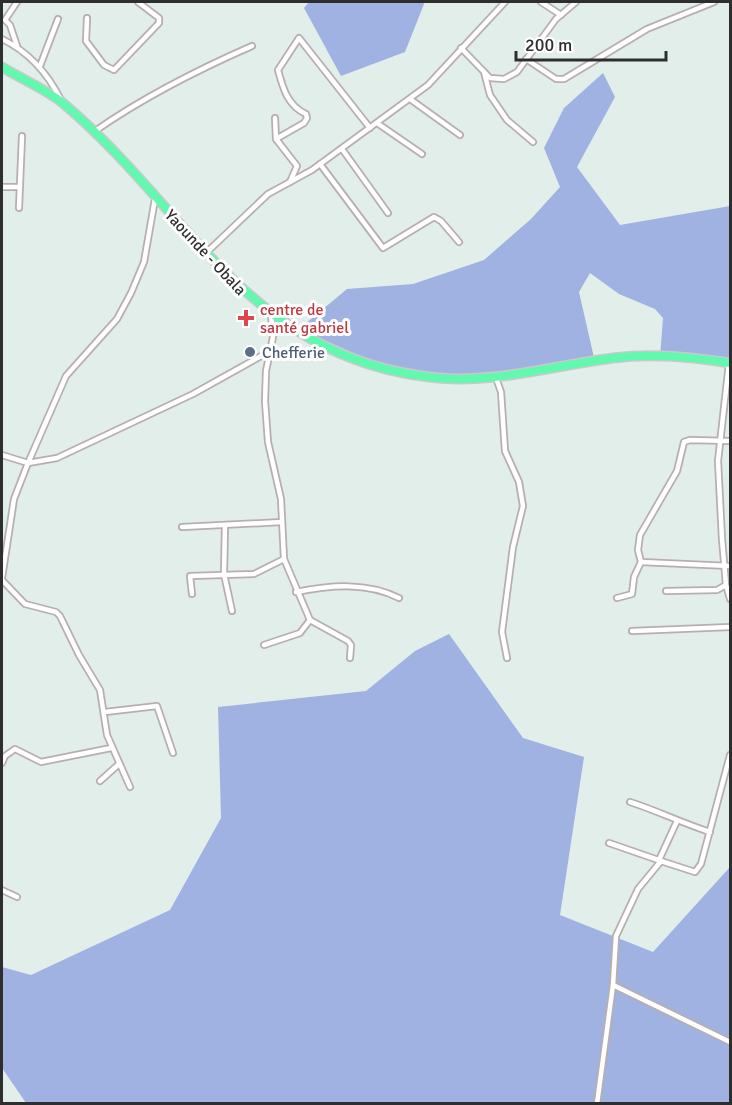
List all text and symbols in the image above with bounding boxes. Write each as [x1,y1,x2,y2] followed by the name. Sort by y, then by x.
[516,24,666,62] scale bar
[525,34,572,56] text: 200 m
[160,206,250,300] street label: Yaounde - Obala
[260,300,349,338] place label: centre de santé gabriel
[237,309,255,327] marker: centre de santé gabriel
[262,343,325,363] place label: Chefferie
[243,345,257,359] marker: Chefferie

